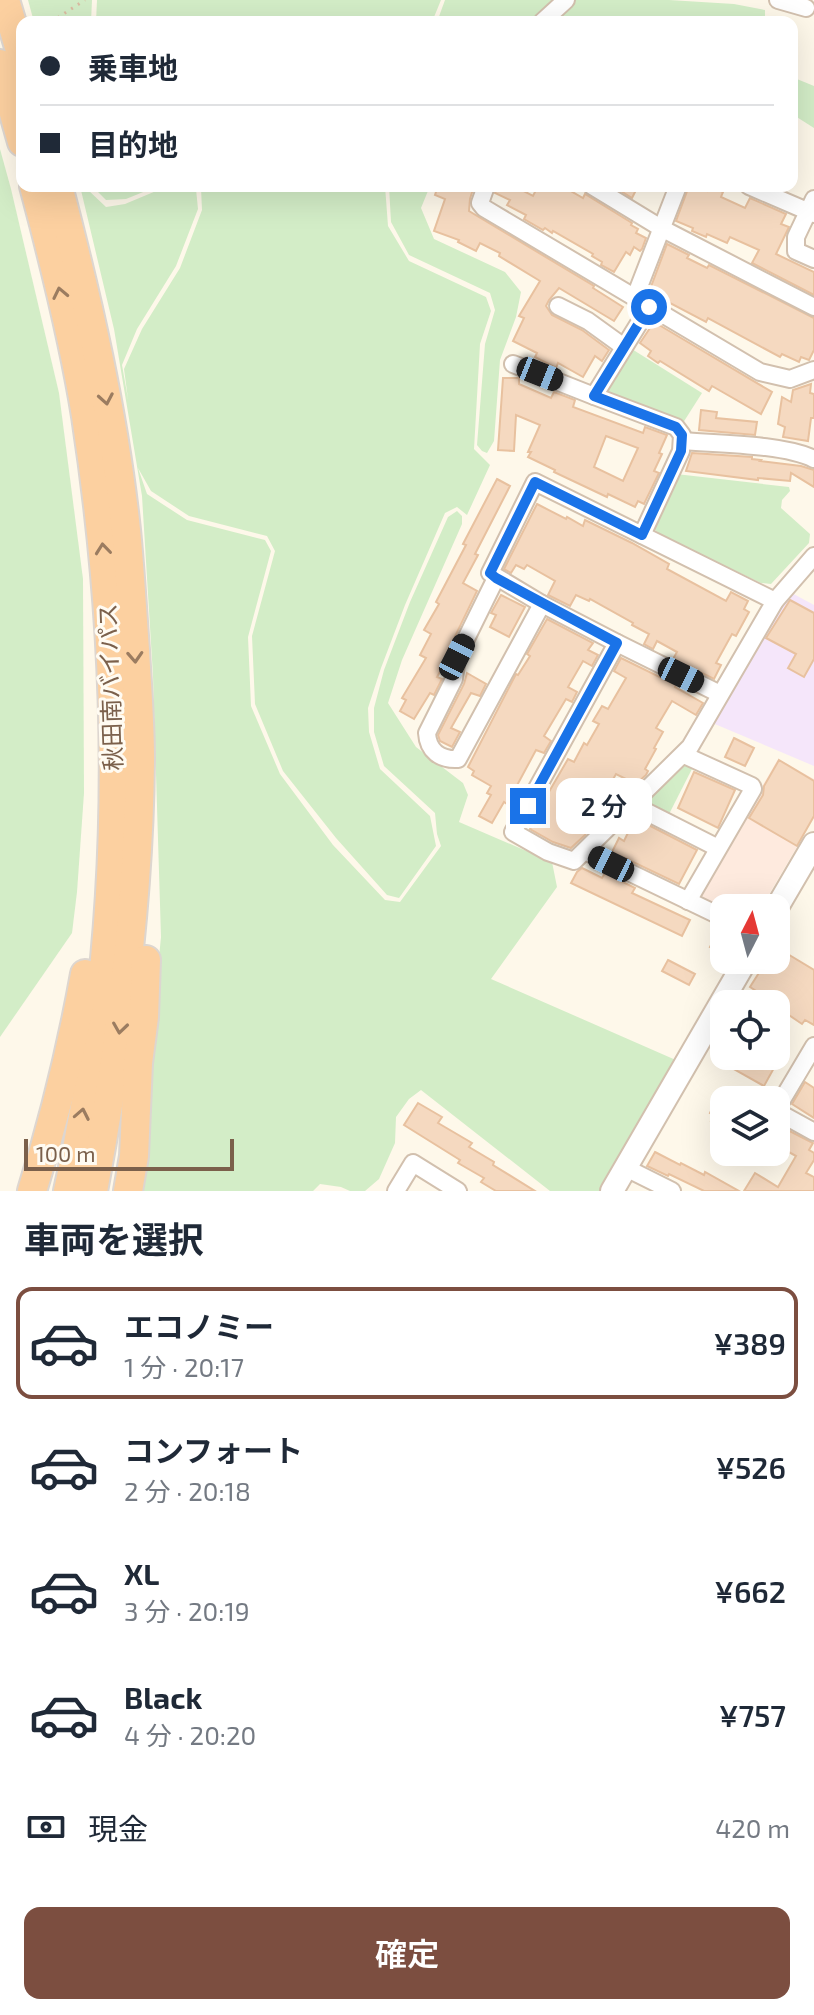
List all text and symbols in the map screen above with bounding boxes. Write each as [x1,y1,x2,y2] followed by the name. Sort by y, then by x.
[88,49,178,85] text: 乗車地
[88,126,178,162] text: 目的地
[52,286,69,300] one-way arrow
[631,289,667,325] route start
[513,354,567,394] car
[96,392,113,405] one-way arrow
[95,542,112,555] one-way arrow
[92,603,127,771] street label: 秋田南バイパス
[435,630,479,684] car
[126,651,143,664] one-way arrow
[654,654,708,696] car
[556,778,652,834] callout: 2 分
[510,788,546,824] route end
[581,790,627,821] text: 2 分
[584,843,638,885] car
[710,894,790,974] north arrow
[710,894,790,1166] map controls
[710,990,790,1070] button: locate
[112,1021,129,1035] one-way arrow
[710,1086,790,1166] button: layers
[73,1108,90,1121] one-way arrow
[24,1135,234,1171] scale bar
[36,1140,95,1166] text: 100 m
[24,1217,204,1260] text: 車両を選択
[28,1307,100,1379] icon: car
[124,1308,274,1344] text: エコノミー
[714,1325,786,1361] text: ¥389
[124,1351,244,1382] text: 1 分 · 20:17
[28,1431,100,1503] icon: car
[124,1432,303,1468] text: コンフォート
[716,1449,786,1485] text: ¥526
[124,1475,251,1506] text: 2 分 · 20:18
[28,1555,100,1627] icon: car
[124,1555,159,1591] text: XL
[715,1573,786,1609] text: ¥662
[124,1595,250,1626] text: 3 分 · 20:19
[28,1679,100,1751] icon: car
[124,1679,202,1715] text: Black
[719,1697,786,1733] text: ¥757
[124,1719,256,1750] text: 4 分 · 20:20
[24,1805,68,1849] icon: cash
[88,1810,148,1846] text: 現金
[715,1812,790,1843] text: 420 m
[24,1907,790,1999] button: 確定

